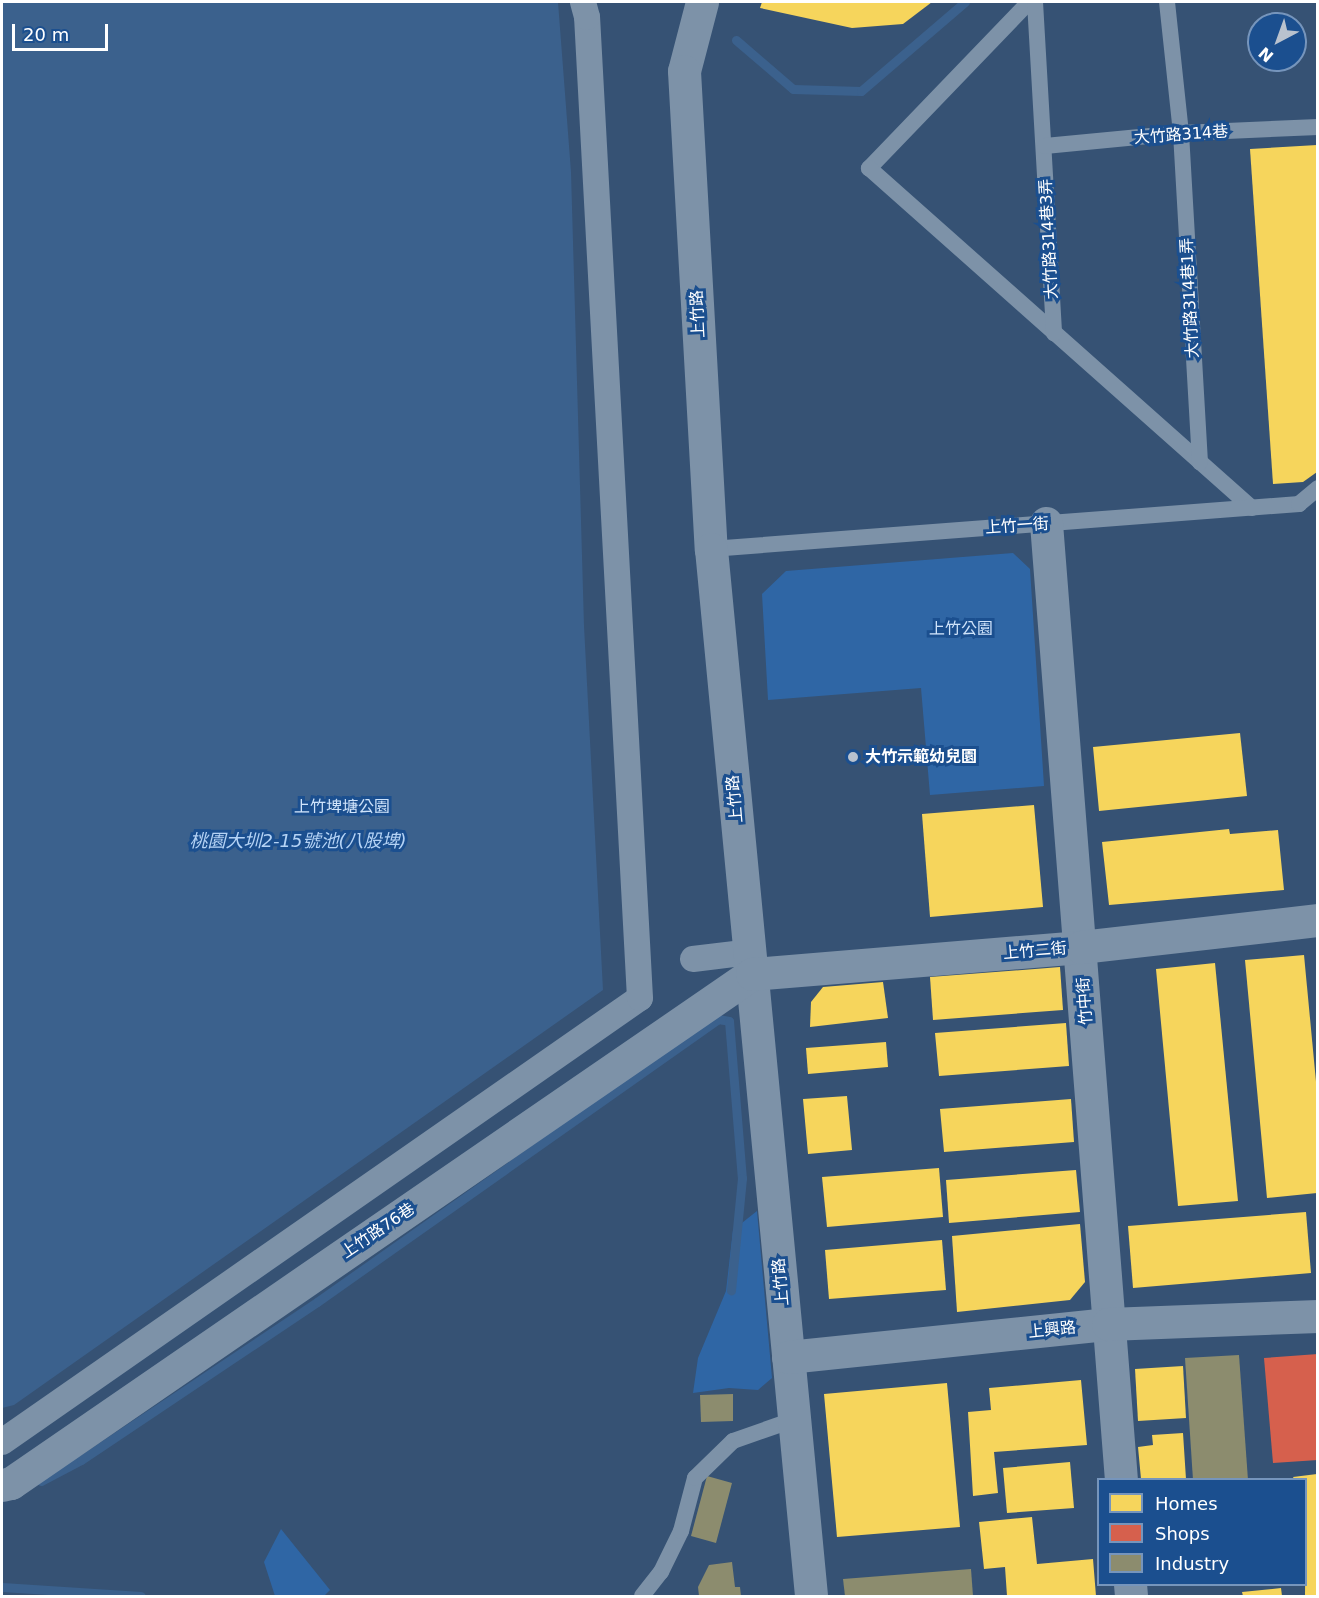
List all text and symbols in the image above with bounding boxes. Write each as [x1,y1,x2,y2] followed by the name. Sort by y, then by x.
[15,12,111,50] scale bar
[1247,12,1307,72] north arrow
[23,24,69,45] text: 20 m
[1255,43,1277,66] text: N
[1133,122,1229,148] street label: 大竹路314巷
[1036,178,1062,300] street label: 大竹路314巷3弄
[1177,237,1203,359] street label: 大竹路314巷1弄
[687,290,709,338] street label: 上竹路
[984,514,1050,538] street label: 上竹一街
[929,619,993,639] park label: 上竹公園
[865,747,977,767] place label: 大竹示範幼兒園
[846,750,860,764] marker: 大竹示範幼兒園
[723,774,747,824] street label: 上竹路
[294,797,390,817] park label: 上竹埤塘公園
[190,830,406,852] water label: 桃園大圳2-15號池(八股埤)
[1002,939,1068,963] street label: 上竹二街
[1074,976,1096,1026] street label: 竹中街
[338,1199,418,1263] street label: 上竹路76巷
[769,1257,793,1307] street label: 上竹路
[1027,1318,1077,1342] street label: 上興路
[1097,1478,1307,1586] legend
[1155,1493,1218,1514] text: Homes
[1155,1523,1210,1544] text: Shops
[1155,1553,1229,1574] text: Industry

